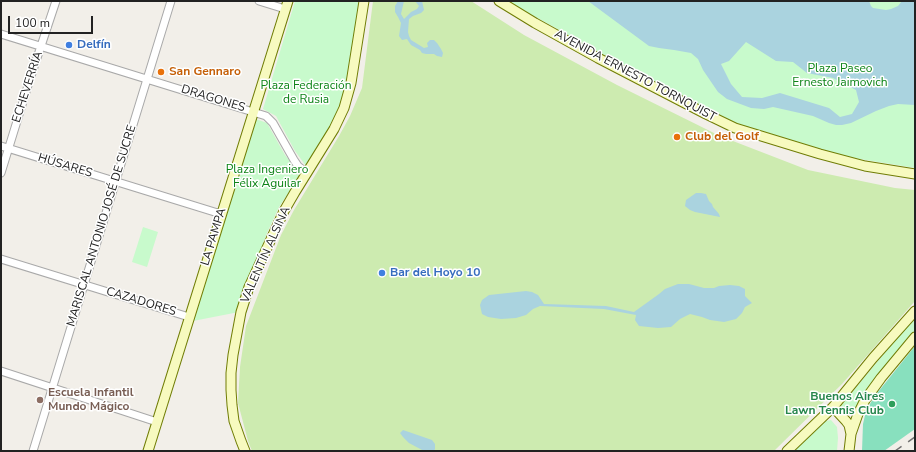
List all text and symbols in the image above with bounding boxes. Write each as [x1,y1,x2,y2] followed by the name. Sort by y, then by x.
[10,8,95,34] scale bar
[15,15,50,31] text: 100 m
[552,27,718,125] street label: AVENIDA ERNESTO TORNQUIST
[77,38,111,52] place label: Delfín
[64,40,74,50] marker: Delfín
[10,49,46,125] street label: ECHEVERRÍA
[792,62,888,90] park label: Plaza Paseo Ernesto Jaimovich
[169,65,241,79] place label: San Gennaro
[156,67,166,77] marker: San Gennaro
[261,79,351,107] park label: Plaza Federación de Rusia
[179,82,247,116] street label: DRAGONES
[64,123,140,329] street label: MARISCAL ANTONIO JOSÉ DE SUCRE
[685,130,759,144] place label: Club del Golf
[672,132,682,142] marker: Club del Golf
[36,151,94,181] street label: HÚSARES
[226,163,308,191] park label: Plaza Ingeniero Félix Aguilar
[238,205,294,305] street label: VALENTÍN ALSINA
[198,207,230,267] street label: LA PAMPA
[390,266,480,280] place label: Bar del Hoyo 10
[377,268,387,278] marker: Bar del Hoyo 10
[104,285,178,319] street label: CAZADORES
[48,386,133,414] place label: Escuela Infantil Mundo Mágico
[785,390,884,418] place label: Buenos Aires Lawn Tennis Club
[35,395,45,405] marker: Escuela Infantil Mundo Mágico
[887,399,897,409] marker: Buenos Aires Lawn Tennis Club

